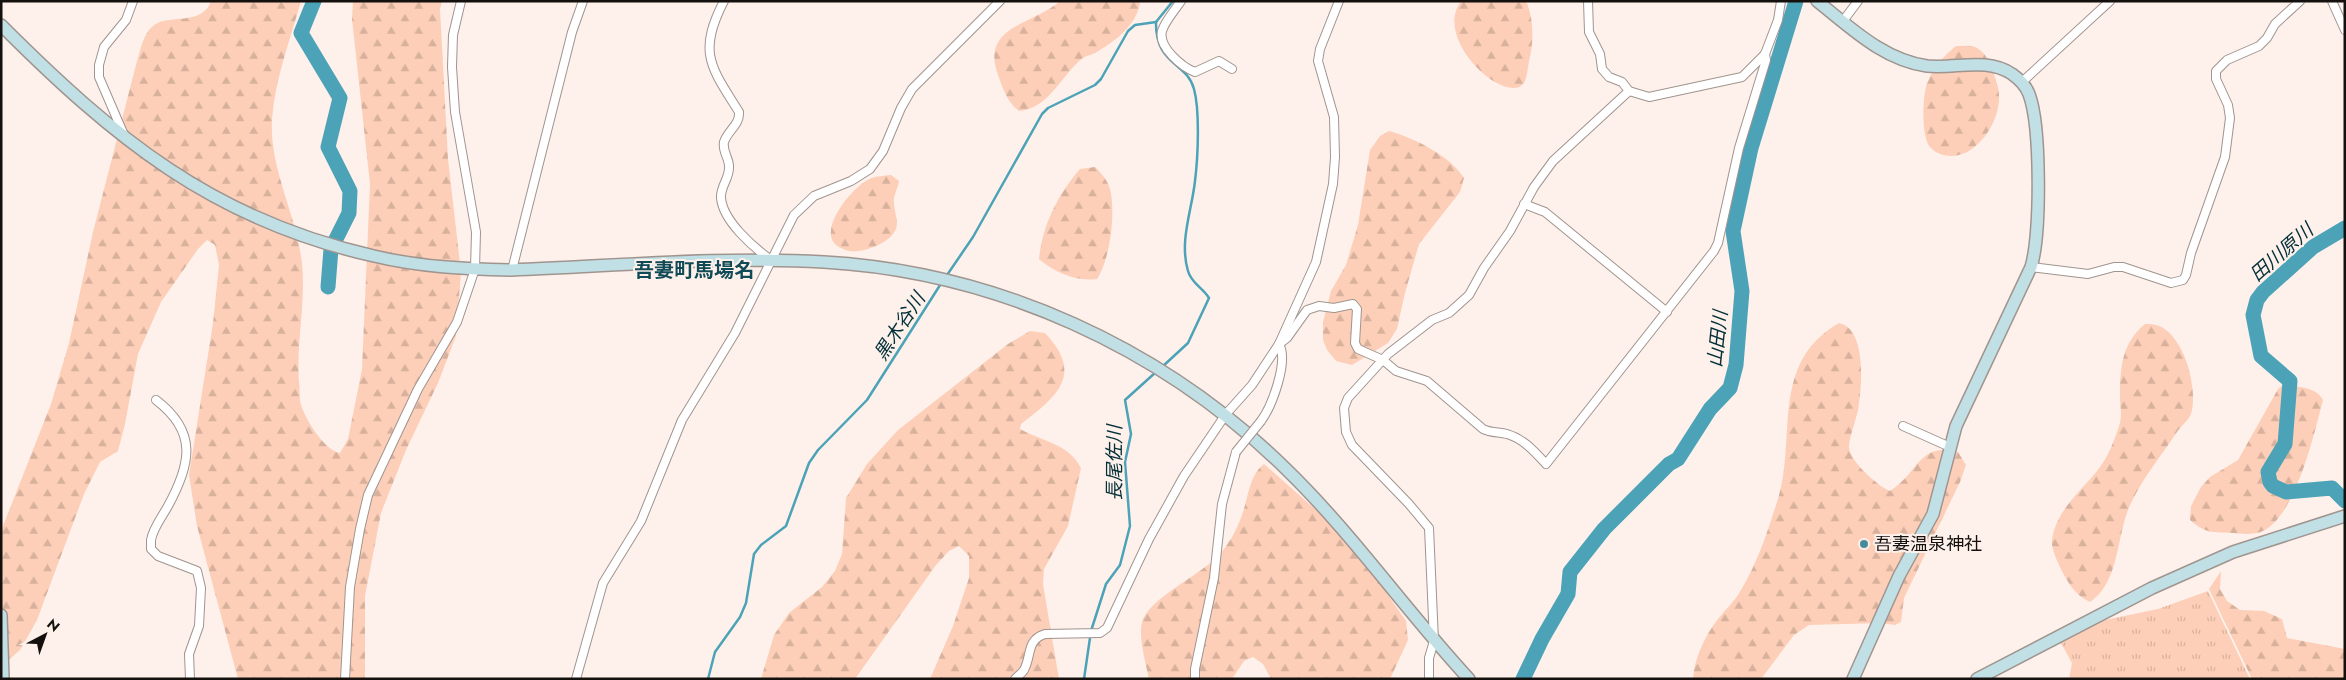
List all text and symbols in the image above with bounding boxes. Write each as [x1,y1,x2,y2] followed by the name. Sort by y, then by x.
[2244,216,2320,288] water label: 田川原川
[634,256,754,285] district label: 吾妻町馬場名
[867,285,933,366] water label: 黒木谷川
[1701,307,1734,369] water label: 山田川
[1101,423,1128,501] water label: 長尾佐川
[1874,531,1982,557] place label: 吾妻温泉神社
[1858,538,1870,550] marker: 吾妻温泉神社
[20,610,70,660] north arrow
[43,614,64,636] text: N

